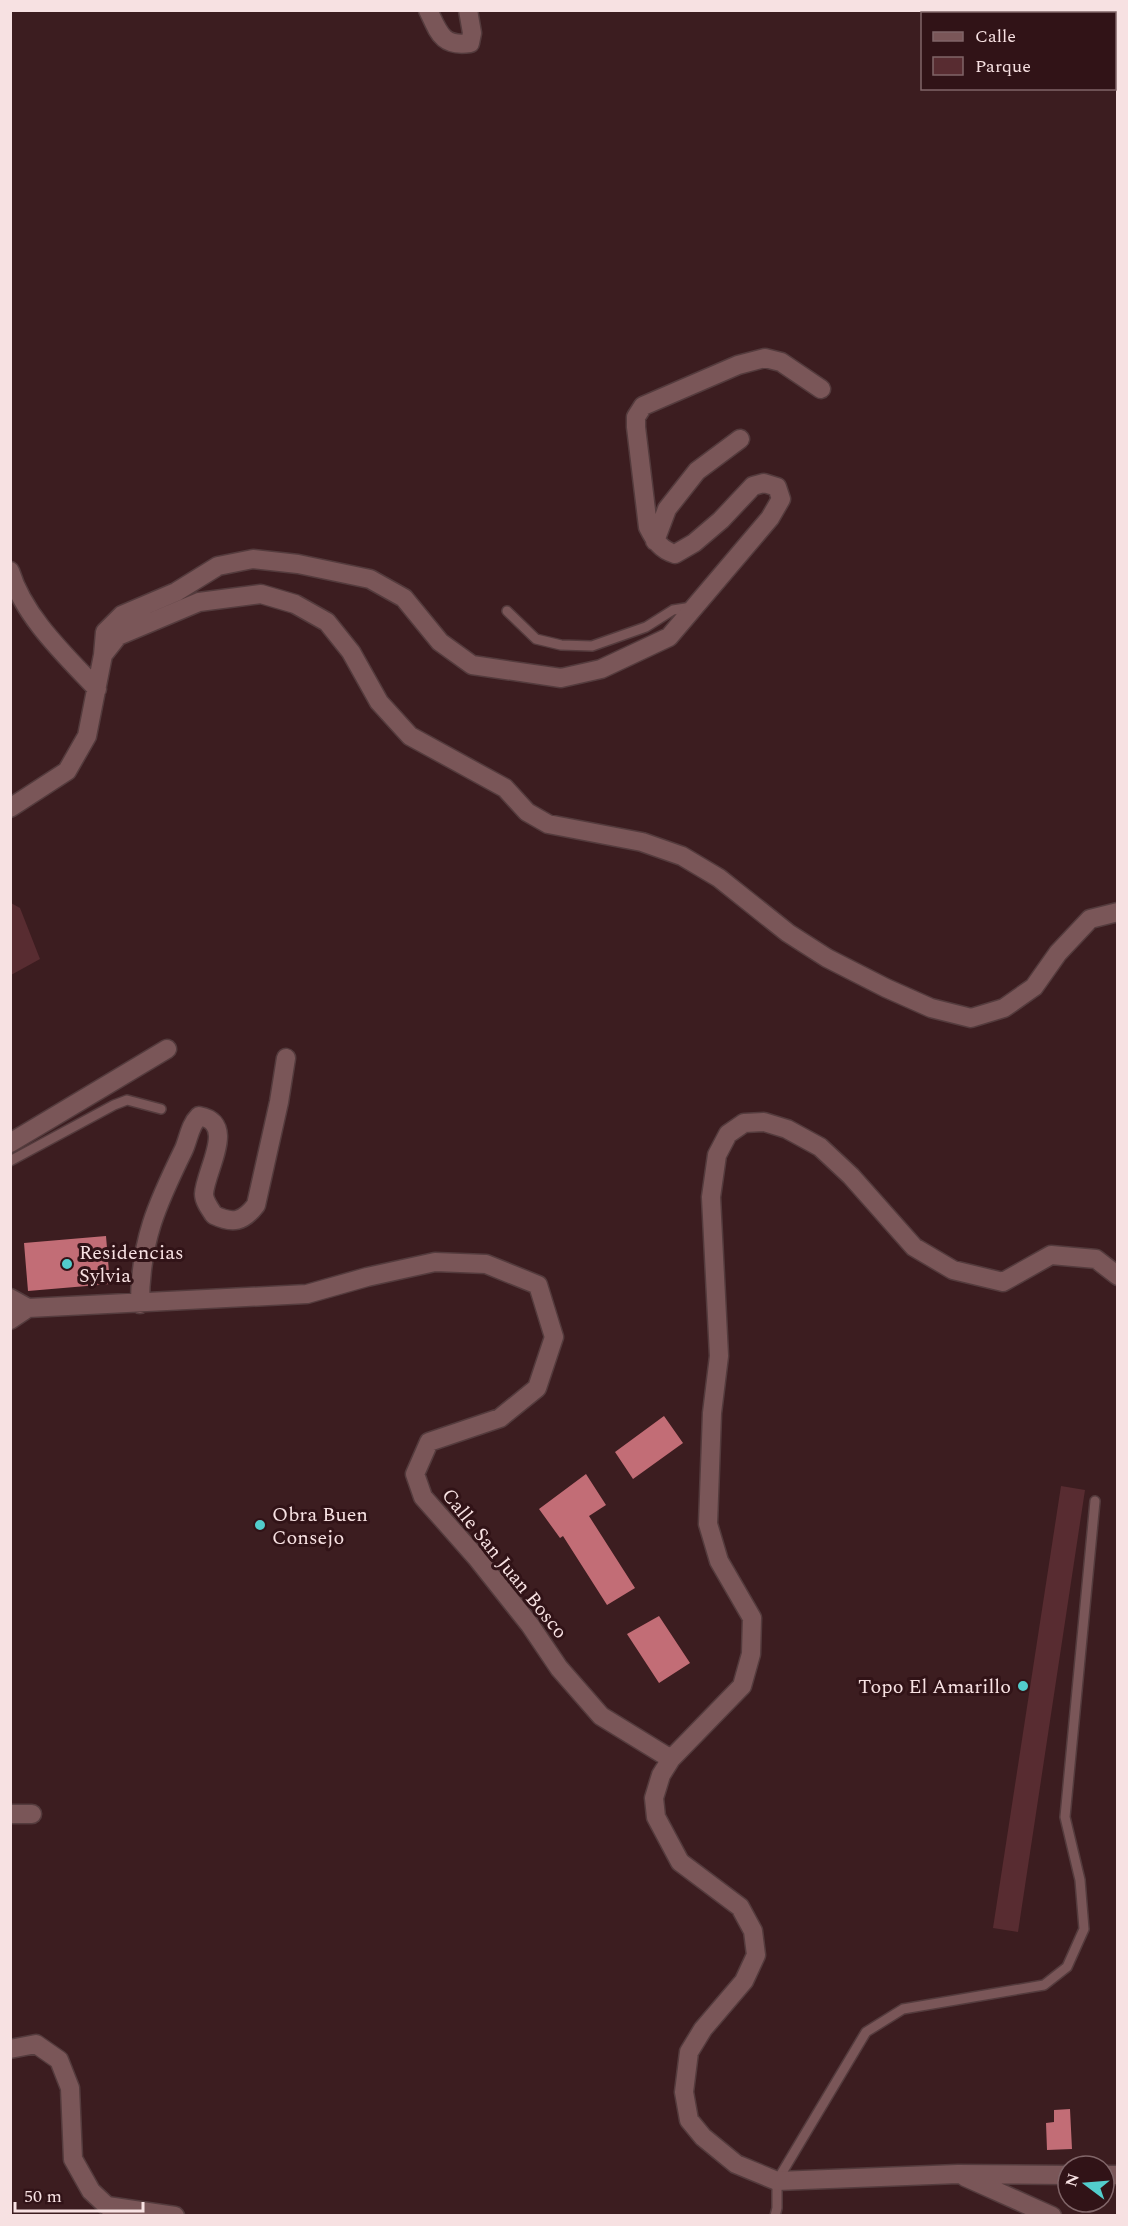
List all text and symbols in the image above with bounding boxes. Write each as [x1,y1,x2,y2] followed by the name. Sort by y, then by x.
[921,12,1116,90] legend
[975,23,1016,50] text: Calle
[975,53,1031,80] text: Parque
[79,1238,184,1291] place label: Residencias Sylvia
[60,1257,74,1271] marker: Residencias Sylvia
[434,1482,575,1646] street label: Calle San Juan Bosco
[272,1500,368,1553] place label: Obra Buen Consejo
[253,1518,267,1532] marker: Obra Buen Consejo
[858,1672,1011,1702] place label: Topo El Amarillo
[1016,1679,1030,1693] marker: Topo El Amarillo
[1056,2154,1116,2214] north arrow
[1059,2171,1086,2190] text: N
[15,2175,142,2213] scale bar
[24,2183,62,2210] text: 50 m

